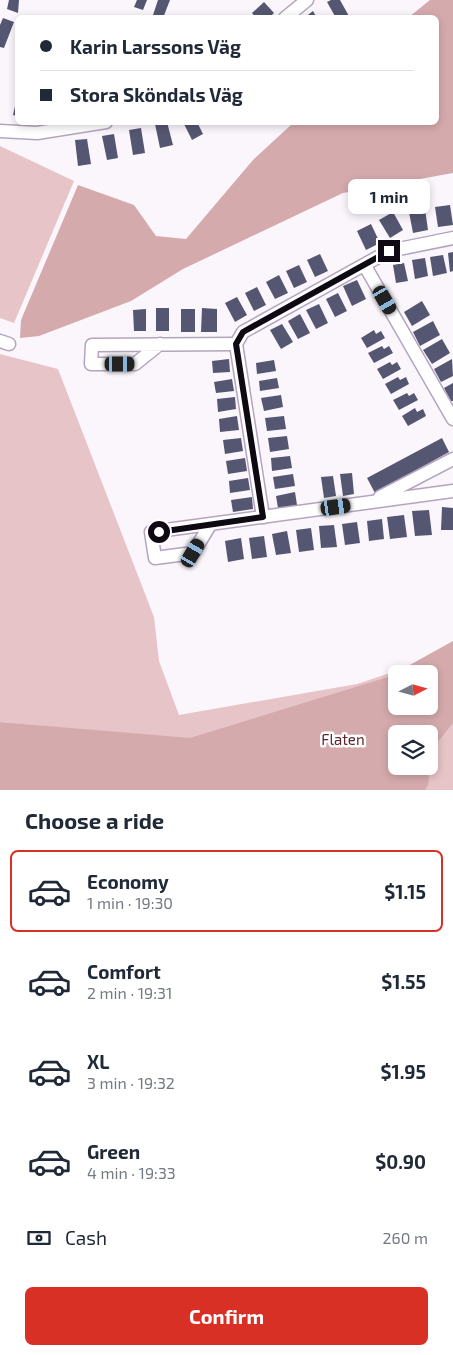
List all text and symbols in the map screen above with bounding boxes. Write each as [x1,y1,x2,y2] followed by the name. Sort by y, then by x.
[70,35,241,58] text: Karin Larssons Väg
[70,83,243,106] text: Stora Sköndals Väg
[348,178,430,214] callout: 1 min
[370,187,408,206] text: 1 min
[378,240,400,262] route end
[371,283,398,317] car
[105,357,135,372] car
[320,497,351,517] car
[148,521,170,543] route start
[179,536,206,570] car
[388,665,438,715] north arrow
[388,665,438,775] map controls
[388,725,438,775] button: layers
[321,730,365,748] park label: Flaten
[25,807,164,833] text: Choose a ride
[27,869,72,914] icon: car
[87,870,169,893] text: Economy
[384,880,426,903] text: $1.15
[87,893,173,912] text: 1 min · 19:30
[27,959,72,1004] icon: car
[87,960,161,983] text: Comfort
[381,970,426,993] text: $1.55
[87,983,172,1002] text: 2 min · 19:31
[27,1049,72,1094] icon: car
[87,1050,109,1073] text: XL
[380,1060,426,1083] text: $1.95
[87,1073,175,1092] text: 3 min · 19:32
[27,1139,72,1184] icon: car
[87,1140,140,1163] text: Green
[375,1150,426,1173] text: $0.90
[87,1163,176,1182] text: 4 min · 19:33
[25,1224,53,1252] icon: cash
[65,1226,107,1249] text: Cash
[383,1228,428,1247] text: 260 m
[25,1287,428,1345] button: Confirm

